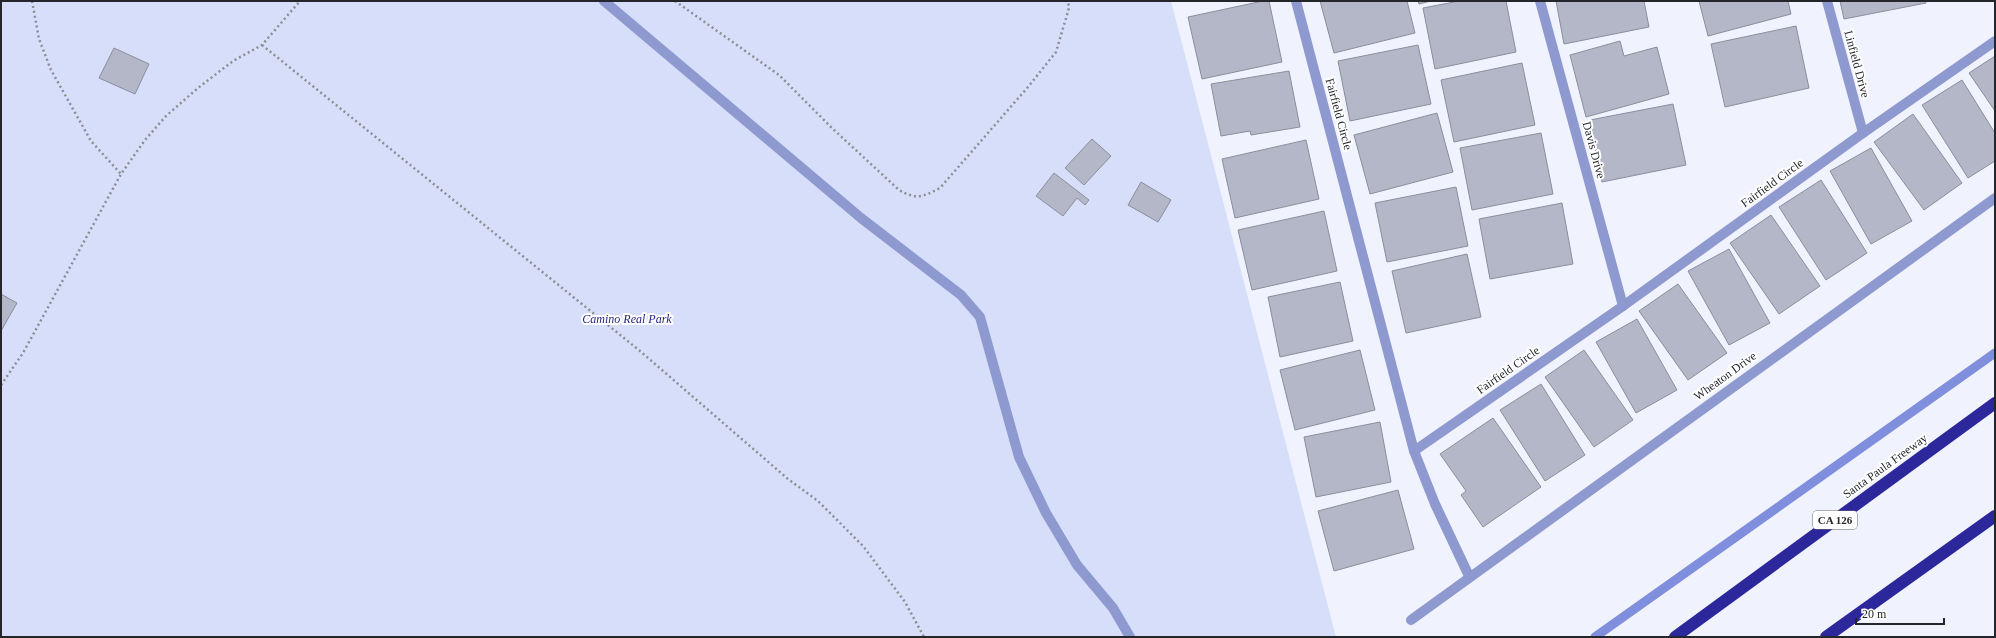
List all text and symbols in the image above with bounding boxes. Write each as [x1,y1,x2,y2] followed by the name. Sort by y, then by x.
[1841,29,1873,99] street label: Linfield Drive
[1323,77,1355,151] street label: Fairfield Circle
[1580,120,1608,180] street label: Davis Drive
[1738,156,1806,210] street label: Fairfield Circle
[582,312,672,326] park label: Camino Real Park
[1474,343,1542,397] street label: Fairfield Circle
[1691,349,1759,403] street label: Wheaton Drive
[1840,431,1930,501] street label: Santa Paula Freeway
[1813,511,1857,529] road number: CA 126
[1856,600,1944,626] scale bar
[1862,607,1887,621] text: 20 m

